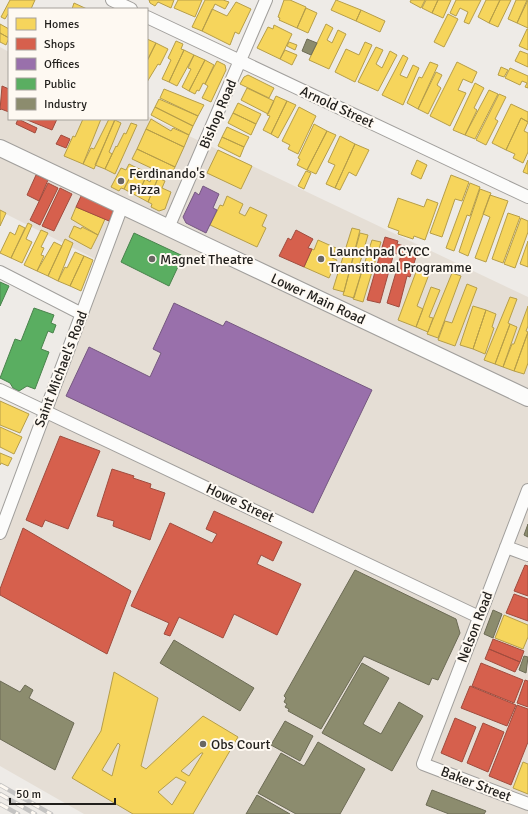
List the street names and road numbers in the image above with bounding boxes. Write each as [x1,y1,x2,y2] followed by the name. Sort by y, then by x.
[196,77,240,151] street label: Bishop Road
[297,82,377,132] street label: Arnold Street
[268,270,368,328] street label: Lower Main Road
[31,308,91,430] street label: Saint Michael's Road
[203,480,277,526] street label: Howe Street
[454,589,496,665] street label: Nelson Road
[438,763,514,805] street label: Baker Street

